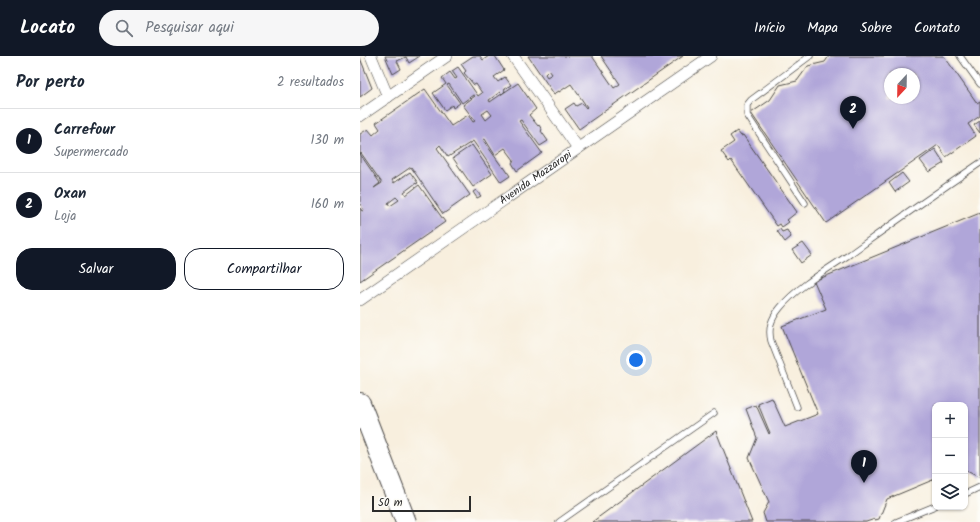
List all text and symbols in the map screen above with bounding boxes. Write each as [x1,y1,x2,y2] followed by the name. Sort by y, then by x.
[99,10,379,46] search box
[20,13,75,43] text: Locato
[145,16,234,40] text: Pesquisar aqui
[113,17,135,39] icon: search
[754,17,785,39] text: Início
[807,17,838,39] text: Mapa
[860,17,892,39] text: Sobre
[914,17,960,39] text: Contato
[884,68,920,104] north arrow
[16,69,85,96] text: Por perto
[277,72,344,93] text: 2 resultados
[840,96,866,129] pin: 2
[54,118,115,142] text: Carrefour
[27,130,31,151] text: 1
[310,130,344,151] text: 130 m
[54,142,128,163] text: Supermercado
[496,146,576,210] street label: Avenida Mazzaropi
[54,182,86,206] text: Oxan
[25,194,33,215] text: 2
[311,194,344,215] text: 160 m
[54,206,76,227] text: Loja
[16,248,176,290] button: Salvar
[184,248,344,290] button: Compartilhar
[626,350,646,370] your location
[932,402,968,510] map controls
[932,402,968,438] button: +
[932,438,968,474] button: −
[851,450,877,483] pin: 1
[932,474,968,510] button: layers
[372,494,471,513] scale bar
[378,494,403,512] text: 50 m

